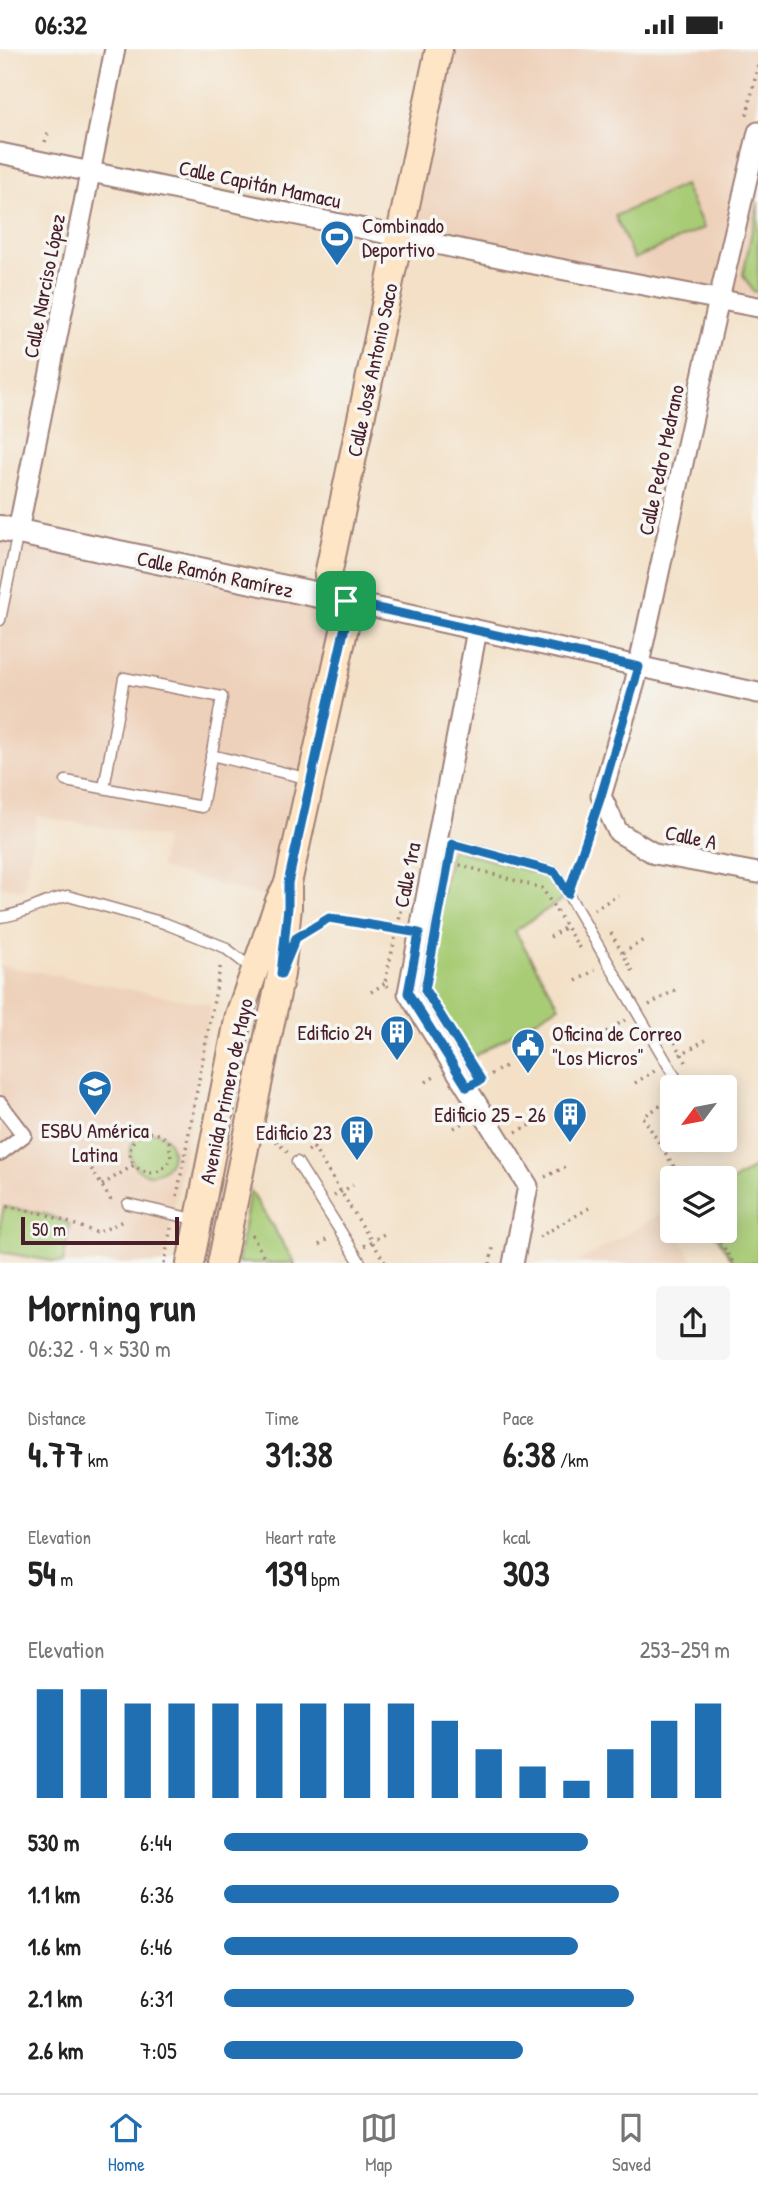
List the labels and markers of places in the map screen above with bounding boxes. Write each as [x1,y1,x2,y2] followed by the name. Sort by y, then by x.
[362,211,444,264] place label: Combinado Deportivo
[318,218,356,267] sports icon: Combinado Deportivo
[316,571,376,631] pin
[378,1013,416,1062] building icon: Edificio 24
[298,1018,372,1047] place label: Edificio 24
[552,1019,682,1072] place label: Oficina de Correo "Los Micros"
[509,1026,547,1075] public building icon: Oficina de Correo "Los Micros"
[76,1068,114,1117] school or university icon: ESBU América Latina
[551,1095,589,1144] building icon: Edificio 25 - 26
[434,1100,546,1129] place label: Edificio 25 - 26
[338,1113,376,1162] building icon: Edificio 23
[41,1116,149,1169] place label: ESBU América Latina
[256,1118,332,1147] place label: Edificio 23

